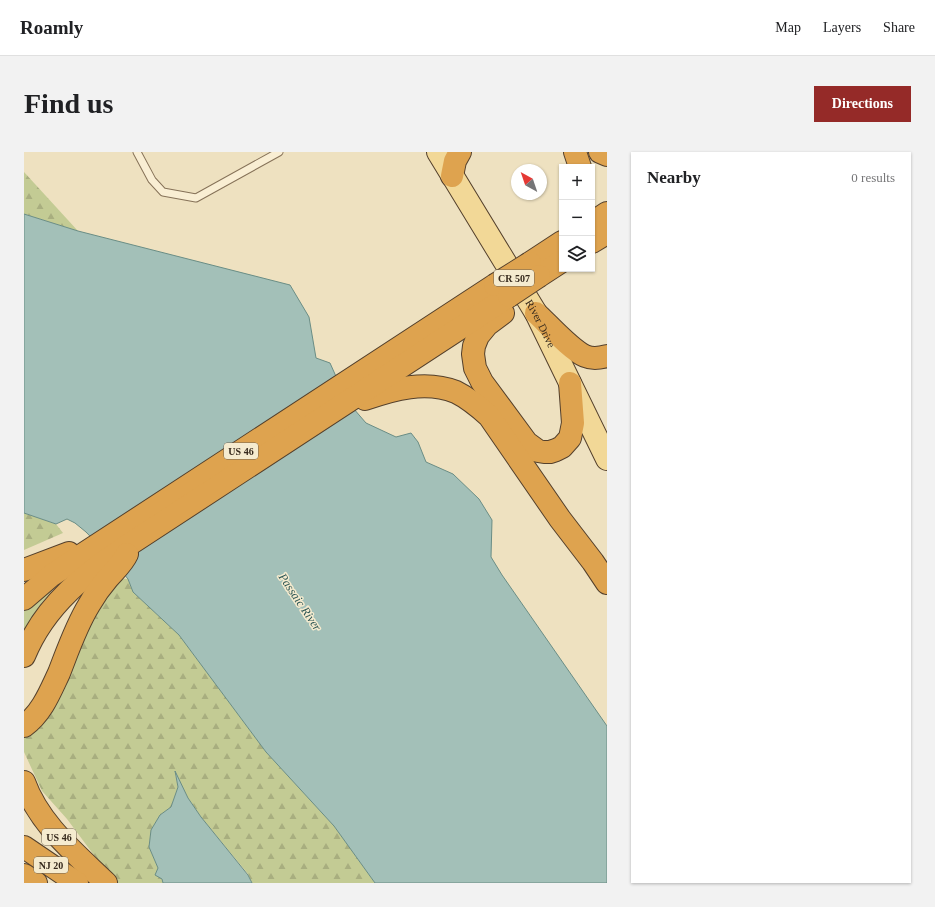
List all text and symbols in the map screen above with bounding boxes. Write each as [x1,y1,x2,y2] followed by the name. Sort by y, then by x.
[20,17,83,38] text: Roamly
[775,20,801,35] text: Map
[823,20,861,35] text: Layers
[883,20,915,35] text: Share
[814,86,911,122] button: Directions
[24,88,114,119] text: Find us
[511,164,547,200] north arrow
[559,164,595,272] map controls
[559,164,595,200] button: +
[647,168,701,187] text: Nearby
[851,170,895,185] text: 0 results
[559,200,595,236] button: −
[559,236,595,272] button: layers
[494,270,534,286] road number: CR 507
[523,297,558,350] street label: River Drive
[224,443,258,459] road number: US 46
[275,570,325,634] water label: Passaic River
[42,829,76,845] road number: US 46
[34,857,68,873] road number: NJ 20

